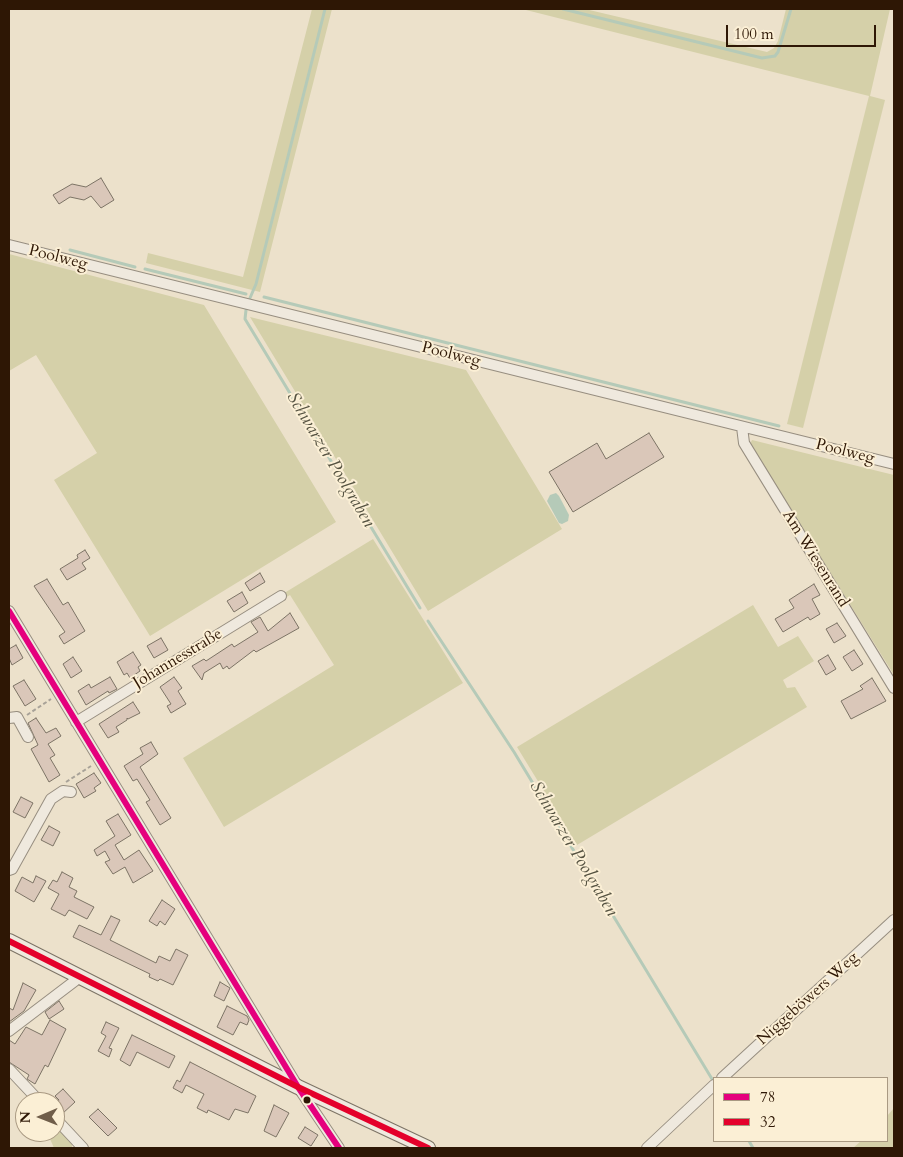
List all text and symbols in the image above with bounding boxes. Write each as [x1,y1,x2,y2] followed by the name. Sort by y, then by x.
[728,15,878,47] scale bar
[734,24,774,44] text: 100 m
[27,241,89,275] street label: Poolweg
[420,338,482,372] street label: Poolweg
[281,388,379,532] water label: Schwarzer Poolgraben
[814,435,876,469] street label: Poolweg
[778,507,852,611] street label: Am Wiesenrand
[130,625,226,693] street label: Johannesstraße
[524,777,622,921] water label: Schwarzer Poolgraben
[753,948,863,1050] street label: Niggeböwers Weg
[713,1077,888,1142] legend
[760,1087,775,1107] text: 78
[15,1092,65,1142] north arrow
[302,1095,312,1105] unlabelled marker
[16,1111,35,1123] text: N
[760,1112,775,1132] text: 32

